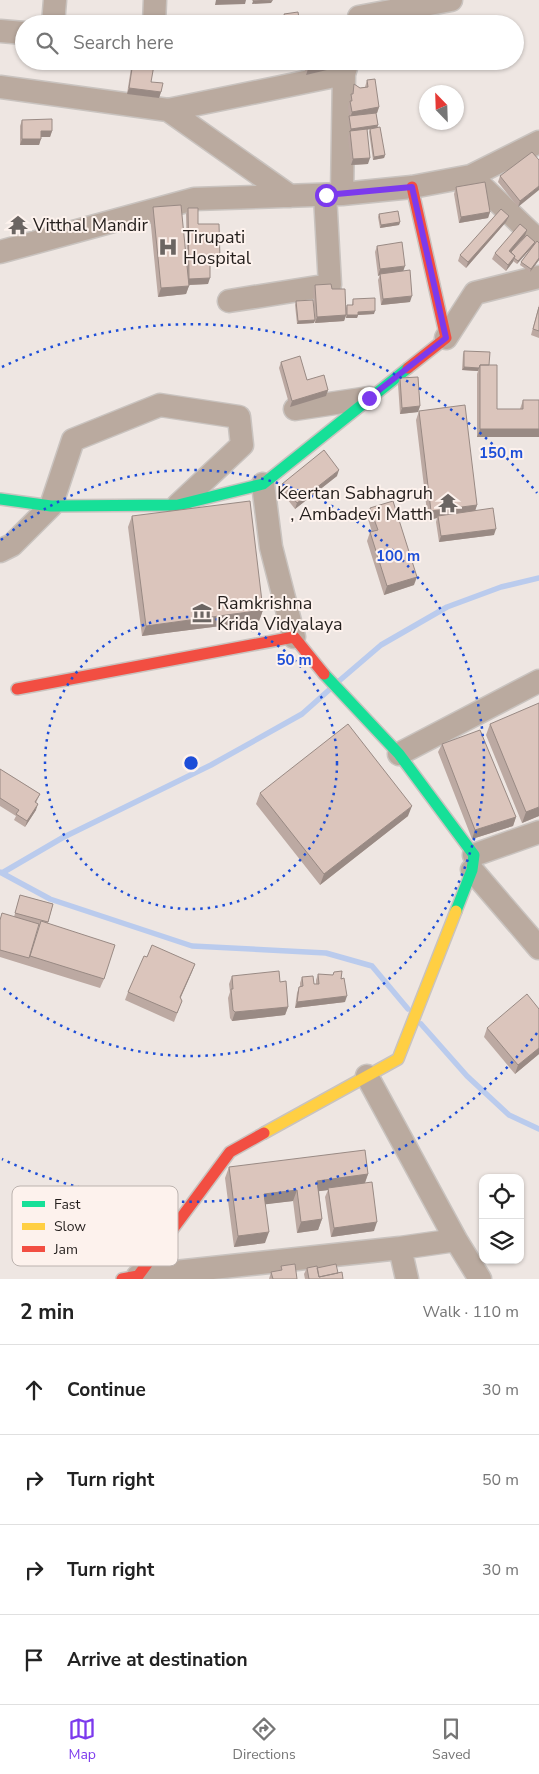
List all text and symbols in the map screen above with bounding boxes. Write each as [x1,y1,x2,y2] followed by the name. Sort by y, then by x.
[15,15,524,70] search box
[33,29,61,57] icon: search
[73,30,174,56] text: Search here
[419,85,464,130] north arrow
[315,184,338,207] route start
[32,213,148,237] place label: Vitthal Mandir
[7,214,29,236] temple icon: Vitthal Mandir
[183,225,252,270] place label: Tirupati Hospital
[157,236,179,258] hospital icon: Tirupati Hospital
[358,387,381,410] route end
[479,443,523,463] text: 150 m
[277,481,433,526] place label: Keertan Sabhagruh , Ambadevi Matth
[437,492,459,514] temple icon: Keertan Sabhagruh , Ambadevi Matth
[376,546,420,566] text: 100 m
[217,591,343,636] place label: Ramkrishna Krida Vidyalaya
[191,602,213,624] museum icon: Ramkrishna Krida Vidyalaya
[276,650,312,670] text: 50 m
[182,754,200,772] centre of rings
[479,1174,524,1264] map controls
[479,1174,524,1219] button: locate
[12,1186,178,1266] legend
[54,1195,80,1214] text: Fast
[54,1217,86,1236] text: Slow
[479,1219,524,1264] button: layers
[53,1240,78,1259] text: Jam
[20,1298,74,1326] text: 2 min
[423,1301,519,1323] text: Walk · 110 m
[20,1376,48,1404] icon: ahead
[67,1377,146,1403] text: Continue
[482,1379,519,1401] text: 30 m
[20,1466,48,1494] icon: right
[67,1467,154,1493] text: Turn right
[482,1469,519,1491] text: 50 m
[20,1556,48,1584] icon: right
[67,1557,154,1583] text: Turn right
[482,1559,519,1581] text: 30 m
[20,1646,48,1674] icon: arrive
[67,1647,248,1673] text: Arrive at destination
[68,1715,96,1764] tab: Map
[233,1715,296,1764] tab: Directions
[432,1715,471,1764] tab: Saved

